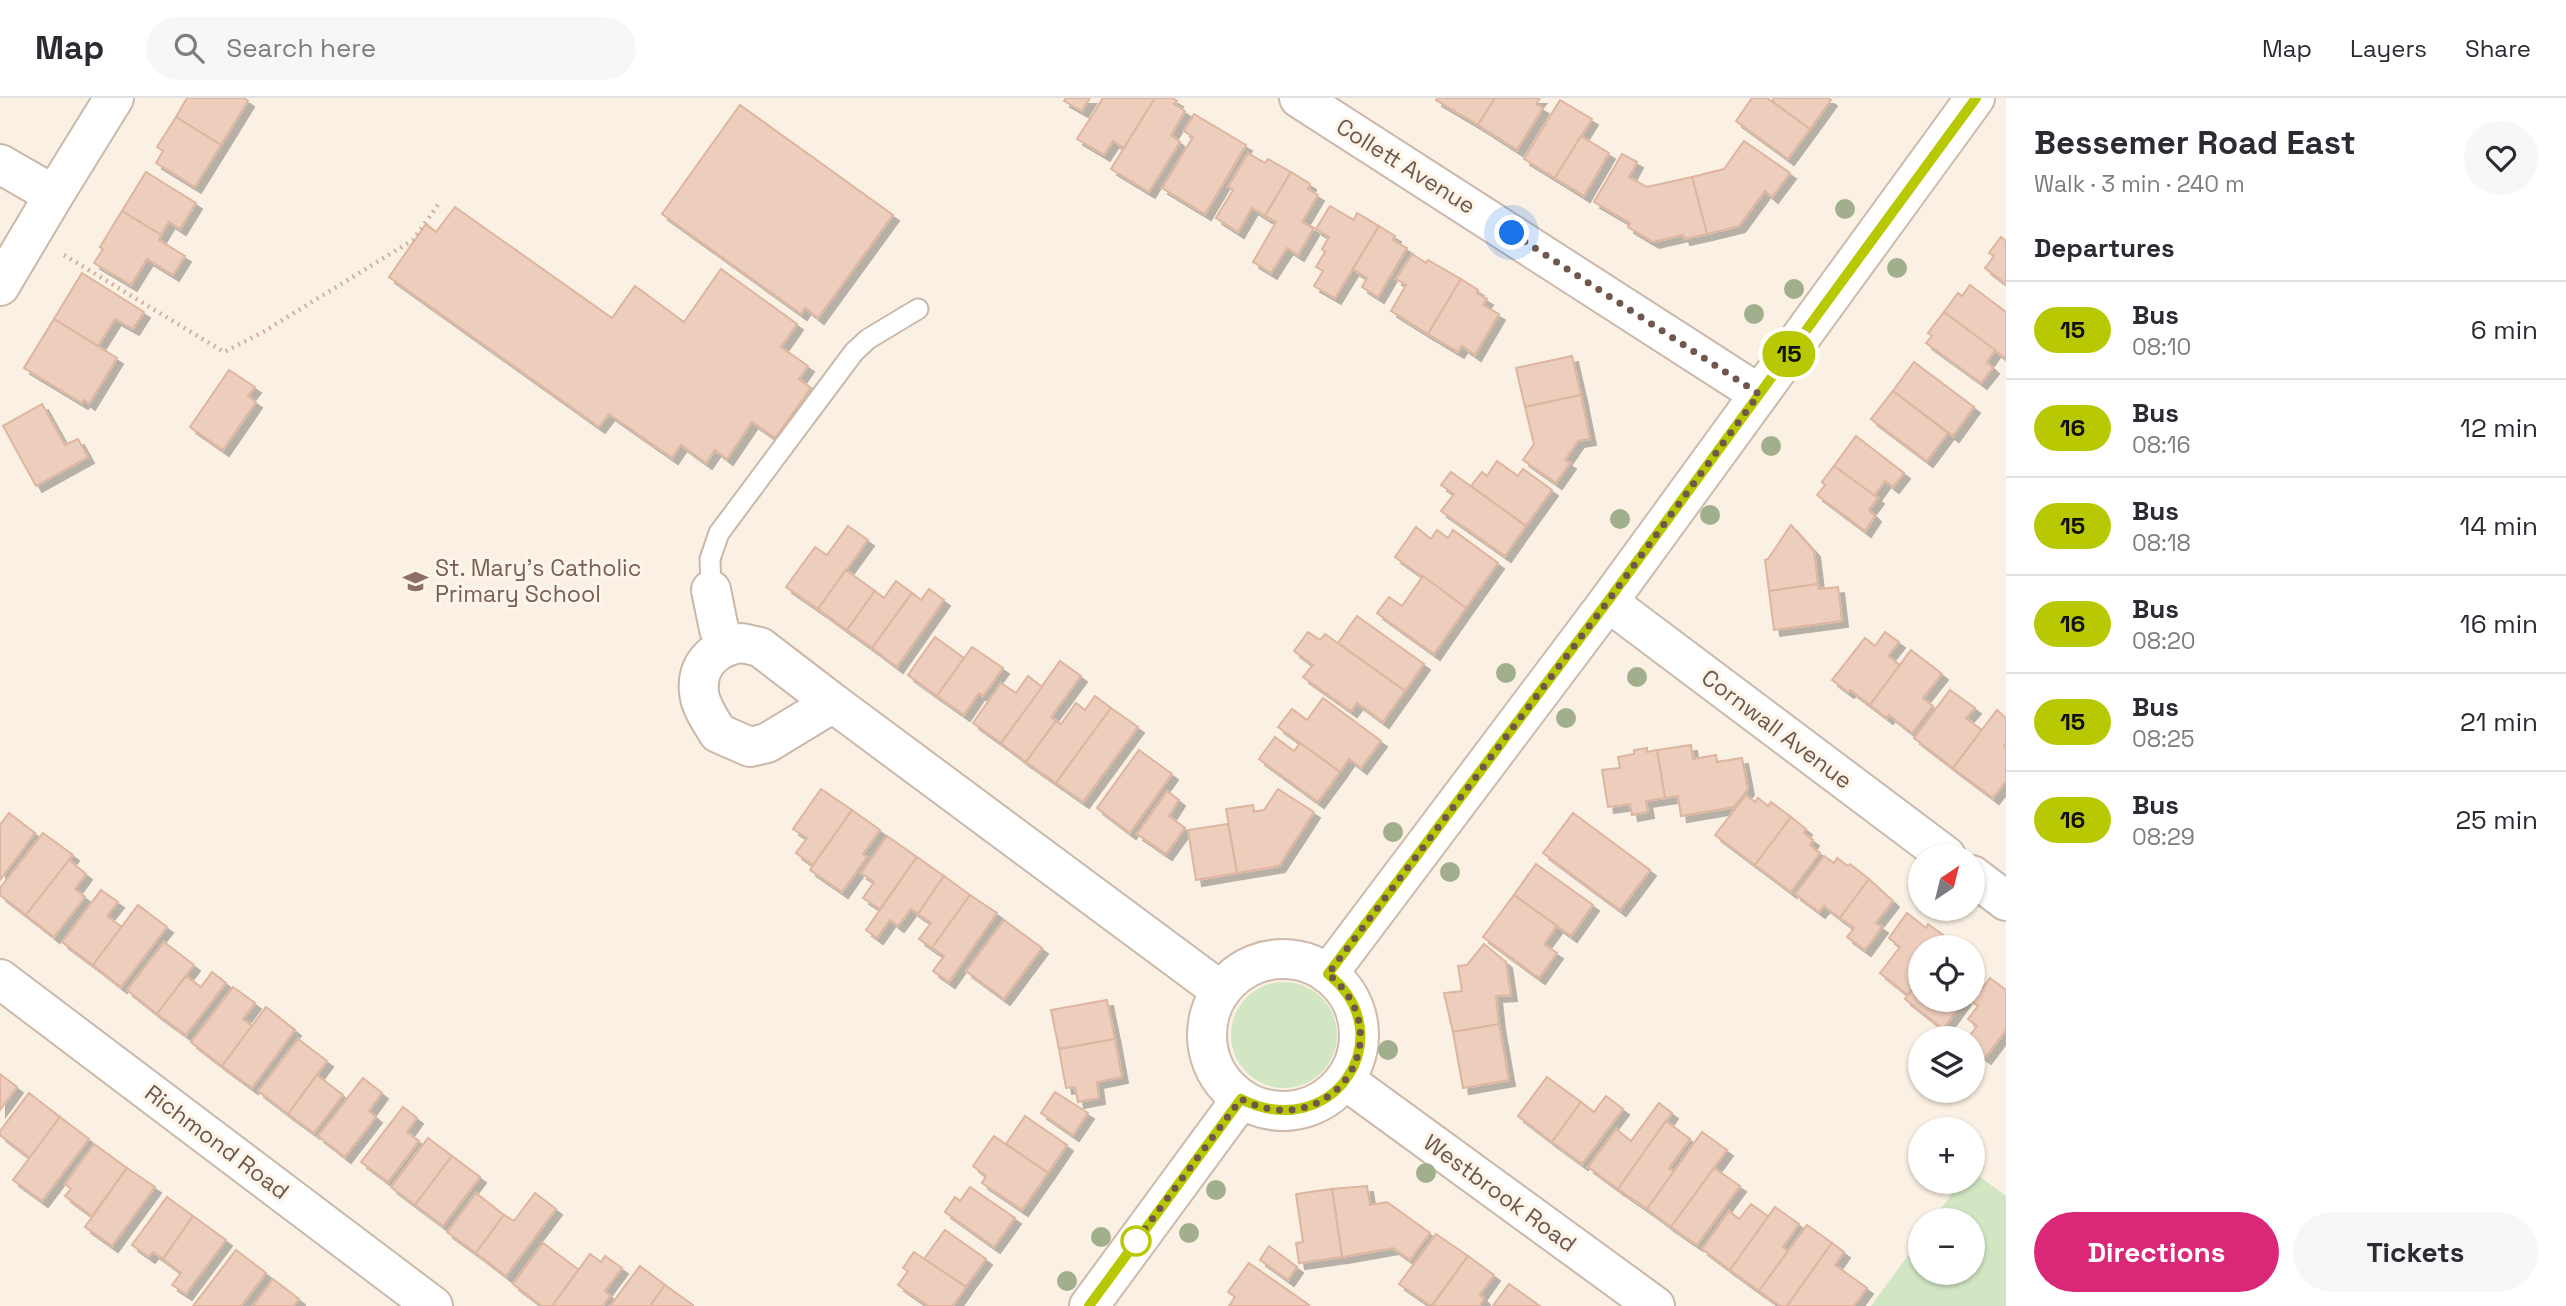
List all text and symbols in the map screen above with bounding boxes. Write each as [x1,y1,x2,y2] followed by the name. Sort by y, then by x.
[146,17,636,80] search box
[35,27,104,69] text: Map
[170,29,208,67] icon: search
[226,31,376,65] text: Search here
[2262,33,2312,64] text: Map
[2350,33,2427,64] text: Layers
[2465,33,2531,64] text: Share
[1331,111,1481,221] street label: Collett Avenue
[2464,121,2538,195] button: heart
[2034,122,2356,164] text: Bessemer Road East
[2034,169,2245,199] text: Walk · 3 min · 240 m
[1494,215,1529,250] your location
[2034,231,2175,265] text: Departures
[2132,298,2179,332] text: Bus
[2471,313,2538,347] text: 6 min
[2060,314,2085,345] text: 15
[1758,331,1820,377] line badge: 15
[2132,332,2191,362] text: 08:10
[1776,338,1802,369] text: 15
[2132,396,2179,430] text: Bus
[2460,411,2538,445] text: 12 min
[2060,412,2085,443] text: 16
[2132,430,2191,460] text: 08:16
[2132,494,2179,528] text: Bus
[2460,509,2538,543] text: 14 min
[2060,510,2085,541] text: 15
[2132,528,2191,558] text: 08:18
[435,553,641,609] place label: St. Mary's Catholic Primary School
[401,567,429,595] school or university icon: St. Mary's Catholic Primary School
[2132,592,2179,626] text: Bus
[2460,607,2538,641] text: 16 min
[2060,608,2085,639] text: 16
[2132,626,2196,656] text: 08:20
[1696,662,1858,796] street label: Cornwall Avenue
[2132,690,2179,724] text: Bus
[2460,705,2538,739] text: 21 min
[2060,706,2085,737] text: 15
[2132,724,2195,754] text: 08:25
[2132,788,2179,822] text: Bus
[2455,803,2538,837] text: 25 min
[2060,804,2085,835] text: 16
[2132,822,2195,852] text: 08:29
[1908,844,1984,920] north arrow
[1908,844,1985,1285] map controls
[1908,935,1985,1012] button: locate
[1908,1026,1985,1103] button: layers
[139,1078,295,1206] street label: Richmond Road
[1908,1117,1985,1194] button: +
[1418,1127,1582,1259] street label: Westbrook Road
[1908,1208,1985,1285] button: −
[2034,1212,2279,1292] button: Directions
[2293,1212,2538,1292] button: Tickets
[1121,1226,1151,1256] unlabelled marker

